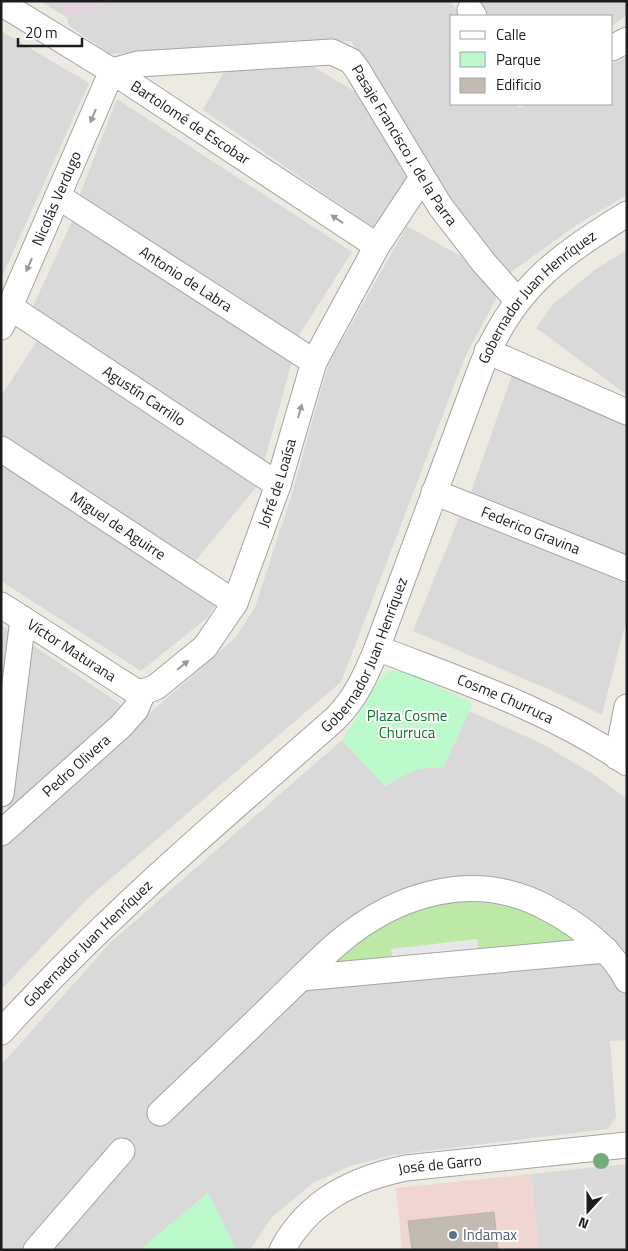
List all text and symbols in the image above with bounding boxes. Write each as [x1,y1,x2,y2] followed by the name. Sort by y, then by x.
[18,15,81,47] scale bar
[450,15,613,105] legend
[25,21,58,44] text: 20 m
[496,23,526,46] text: Calle
[496,48,541,71] text: Parque
[346,60,464,231] street label: Pasaje Francisco J. de la Parra
[496,73,541,96] text: Edificio
[126,74,255,170] street label: Bartolomé de Escobar
[89,109,97,123] one-way arrow
[25,147,87,249] street label: Nicolás Verdugo
[330,214,343,224] one-way arrow
[472,224,601,367] street label: Gobernador Juan Henríquez
[135,240,238,318] street label: Antonio de Labra
[24,258,32,272] one-way arrow
[98,360,191,432] street label: Agustín Carrillo
[296,404,304,419] one-way arrow
[252,435,302,531] street label: Jofré de Loaísa
[66,486,171,566] street label: Miguel de Aguirre
[478,500,584,560] street label: Federico Gravina
[315,574,413,738] street label: Gobernador Juan Henríquez
[23,613,121,687] street label: Víctor Maturana
[176,660,189,671] one-way arrow
[454,668,558,730] street label: Cosme Churruca
[367,704,447,744] park label: Plaza Cosme Churruca
[37,728,116,802] street label: Pedro Olivera
[18,874,158,1012] street label: Gobernador Juan Henríquez
[396,1148,483,1180] street label: José de Garro
[563,1186,613,1236] north arrow
[575,1212,591,1235] text: N
[463,1223,517,1246] place label: Indamax
[447,1229,459,1241] marker: Indamax

